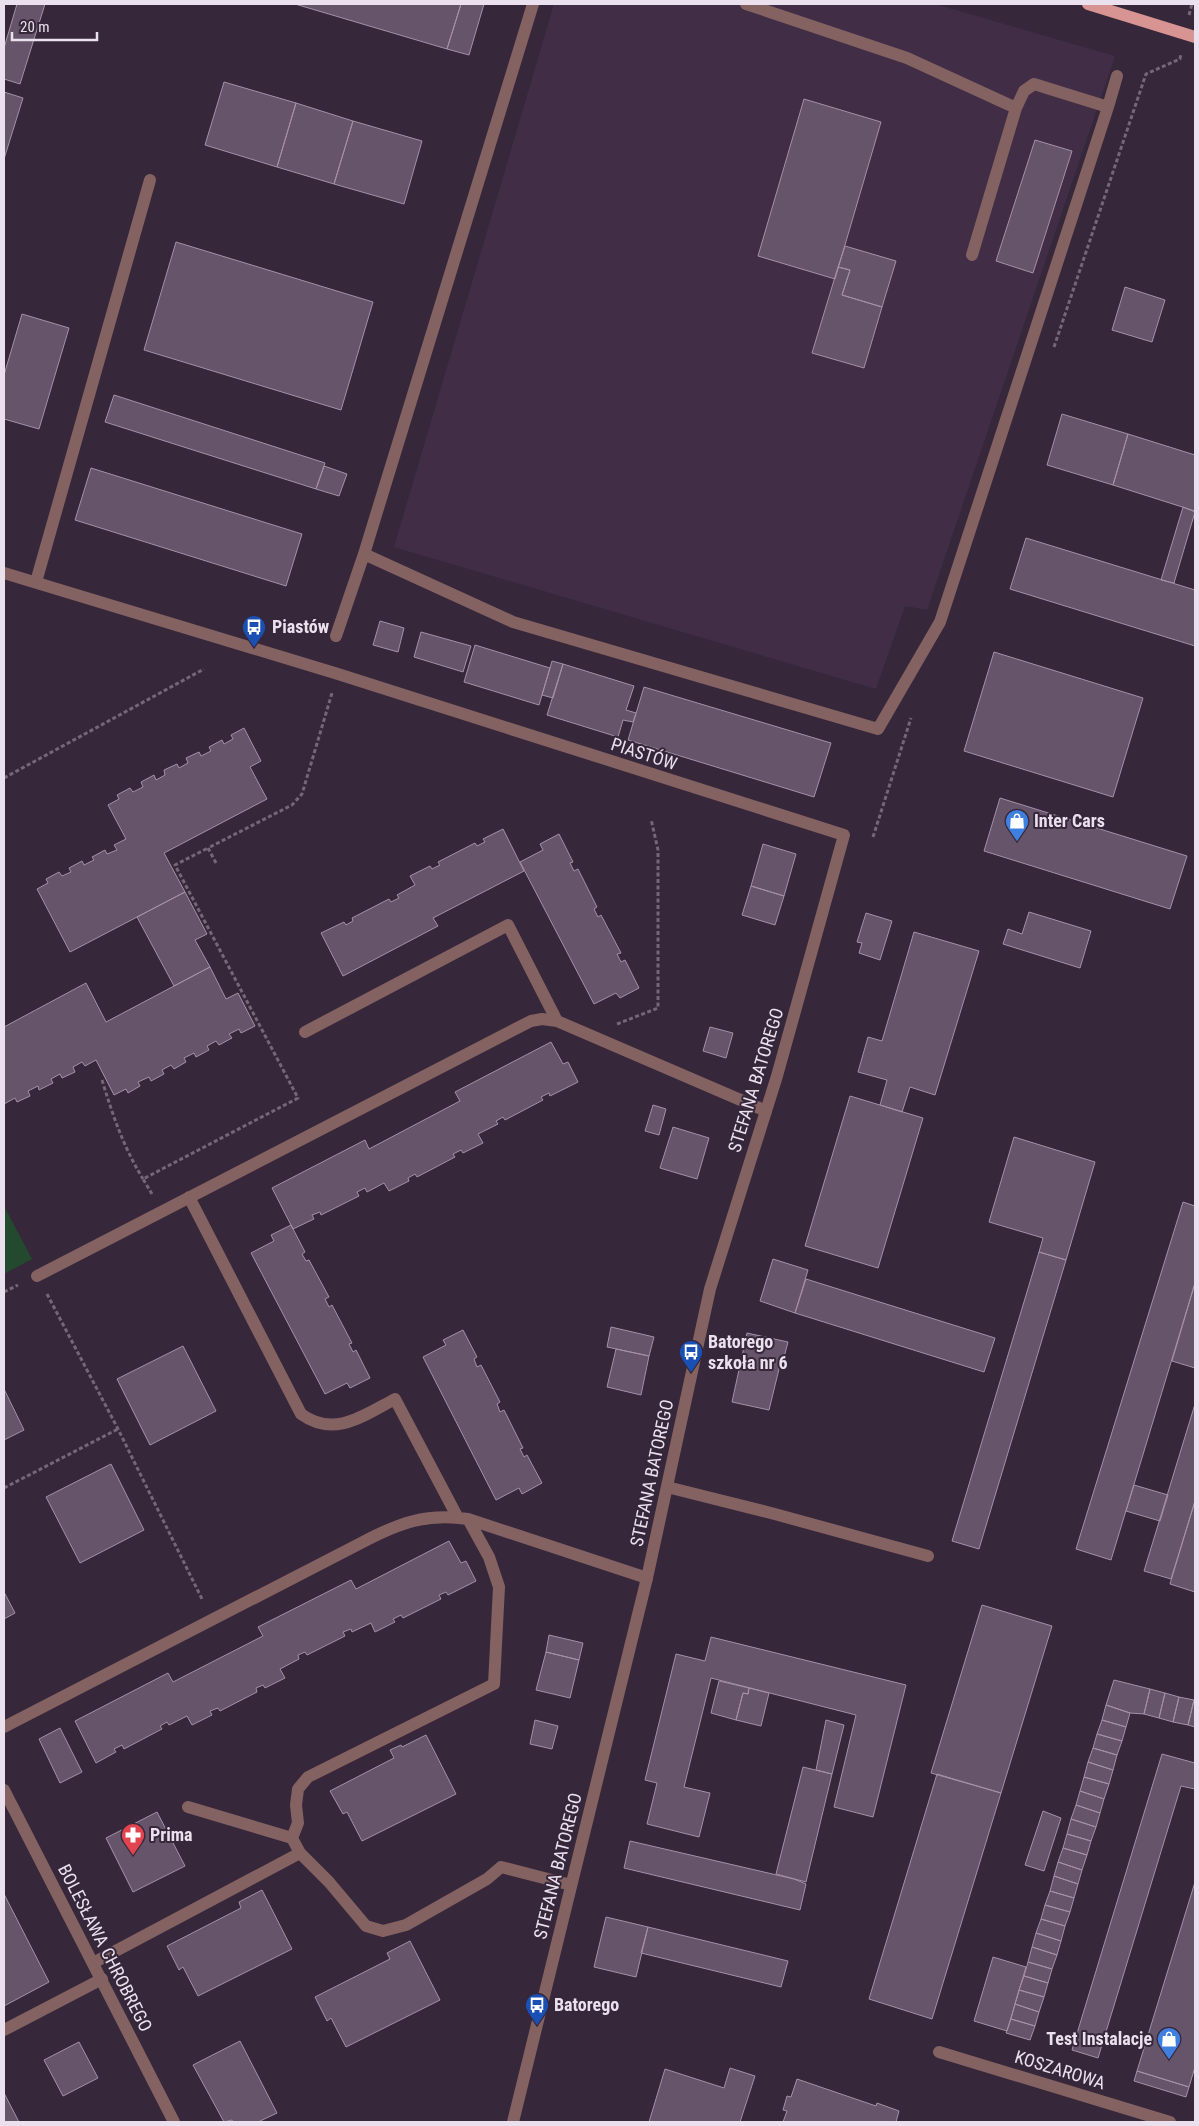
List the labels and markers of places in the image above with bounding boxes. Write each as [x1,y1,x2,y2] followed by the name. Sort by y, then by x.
[241,614,267,648] bus stop icon: Piastów
[272,616,330,637] place label: Piastów
[1004,808,1030,842] shop icon: Inter Cars
[1034,810,1105,831] place label: Inter Cars
[708,1331,788,1373] place label: Batorego szkoła nr 6
[678,1339,704,1373] bus stop icon: Batorego szkoła nr 6
[120,1822,146,1856] pharmacy icon: Prima
[150,1824,193,1845] place label: Prima
[524,1992,550,2026] bus stop icon: Batorego
[554,1994,619,2015] place label: Batorego
[1156,2026,1182,2060] shop icon: Test Instalacje
[1046,2028,1152,2049] place label: Test Instalacje

